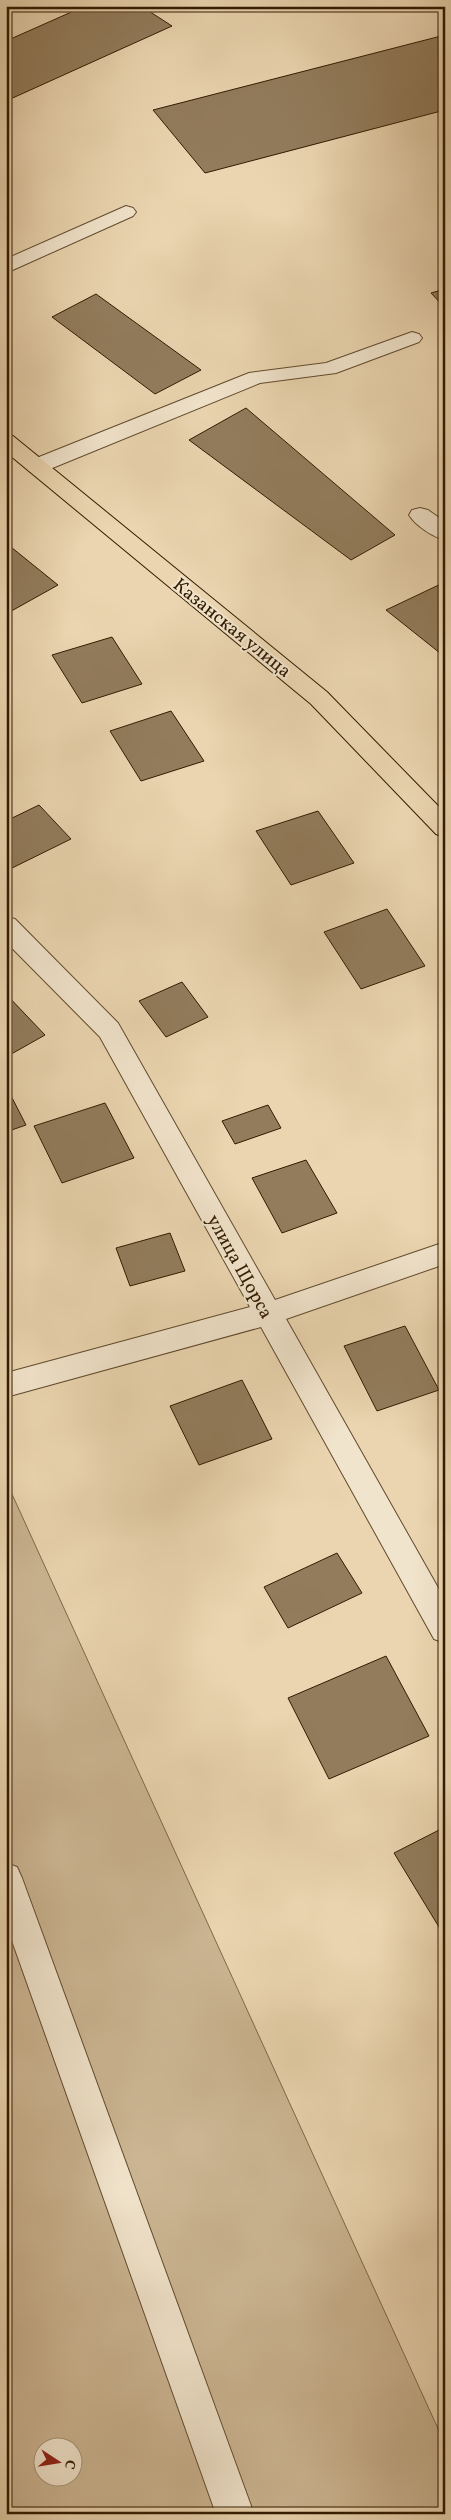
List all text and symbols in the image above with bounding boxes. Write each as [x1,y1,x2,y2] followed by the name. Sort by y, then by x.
[167,573,297,685] street label: Казанская улица
[200,1210,279,1324] street label: улица Щорса
[32,2438,82,2488] north arrow
[59,2458,79,2471] text: С

